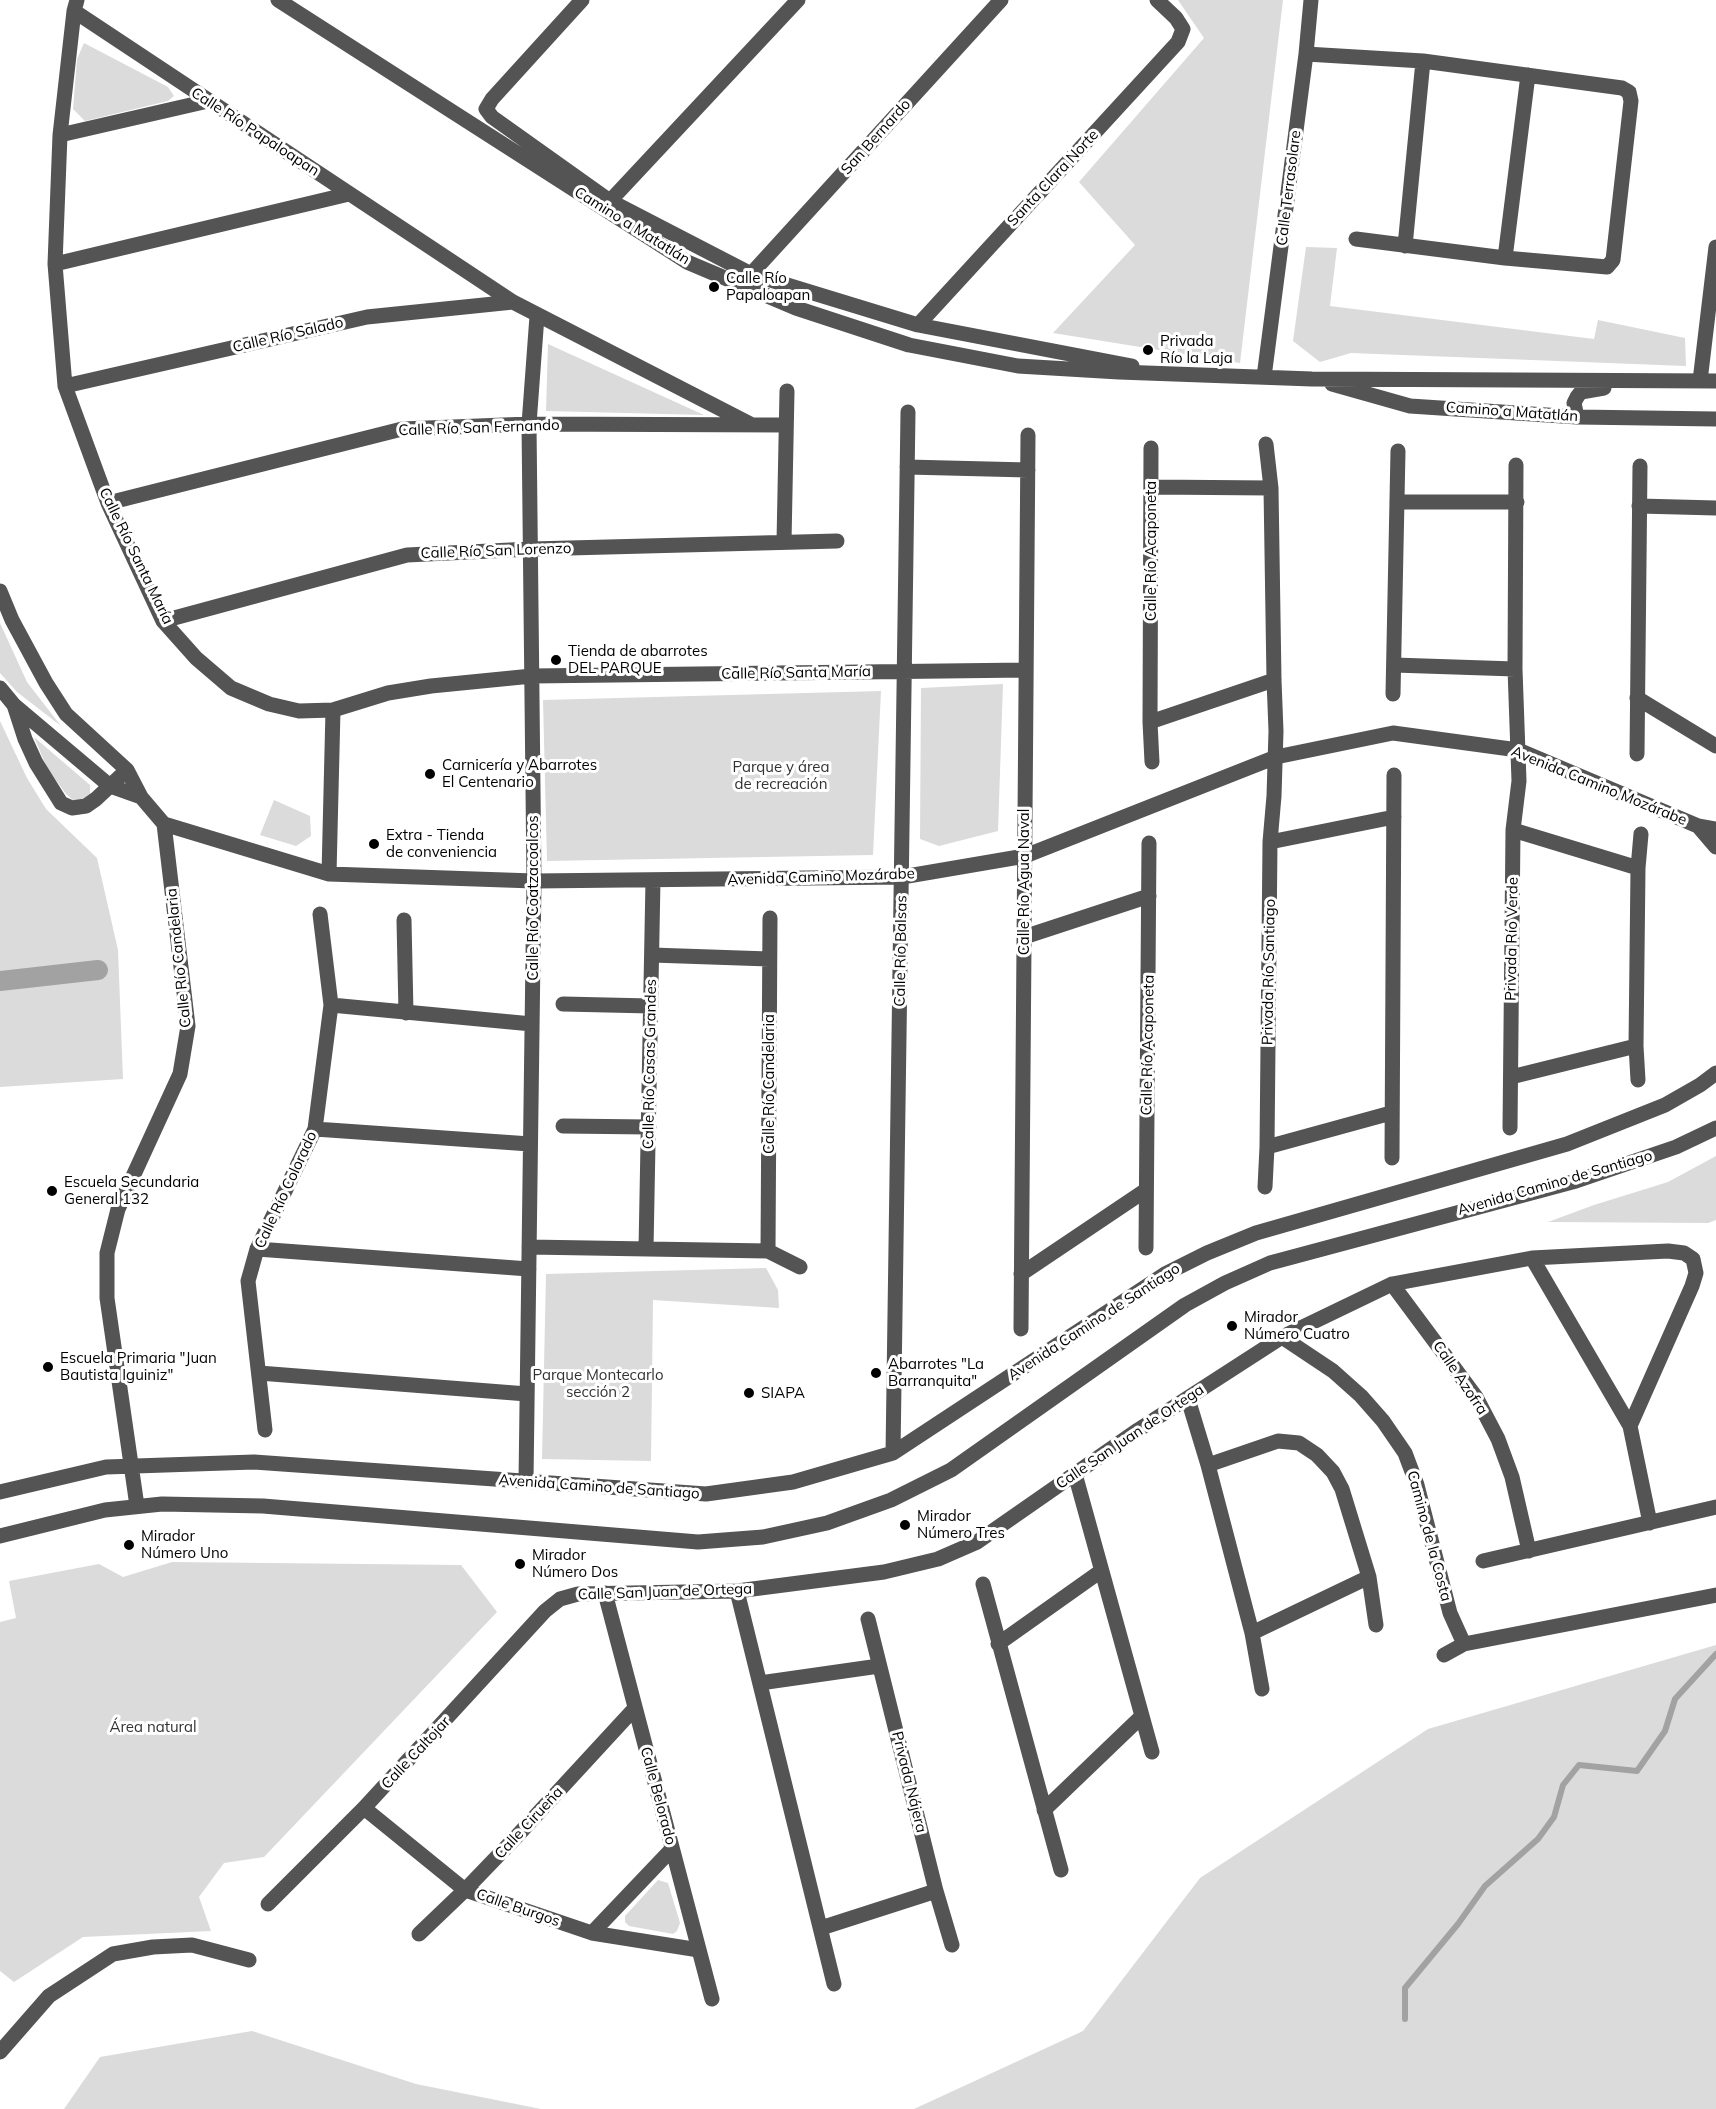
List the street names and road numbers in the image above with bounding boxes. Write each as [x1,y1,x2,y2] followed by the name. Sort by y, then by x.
[188,84,322,180] street label: Calle Río Papaloapan
[837,95,915,179] street label: San Bernardo
[1004,126,1102,230] street label: Santa Clara Norte
[1273,129,1305,247] street label: Calle Terrasolare
[571,183,693,269] street label: Camino a Matatlán
[231,314,345,356] street label: Calle Río Salado
[1445,398,1579,426] street label: Camino a Matatlán
[398,416,560,440] street label: Calle Río San Fernando
[1142,481,1160,621] street label: Calle Río Acaponeta
[95,485,177,627] street label: Calle Río Santa María
[420,539,572,563] street label: Calle Río San Lorenzo
[721,663,871,683] street label: Calle Río Santa María
[1509,743,1689,829] street label: Avenida Camino Mozárabe
[1015,809,1033,955] street label: Calle Río Agua Naval
[524,815,542,981] street label: Calle Río Coatzacoalcos
[727,865,915,889] street label: Avenida Camino Mozárabe
[1502,877,1522,1001] street label: Privada Río Verde
[163,887,195,1029] street label: Calle Río Candelaria
[891,895,911,1007] street label: Calle Río Balsas
[1259,899,1279,1045] street label: Privada Río Santiago
[1138,974,1158,1116] street label: Calle Río Acaponeta
[640,979,660,1149] street label: Calle Río Casas Grandes
[760,1014,778,1154] street label: Calle Río Candelaria
[251,1129,321,1251] street label: Calle Río Colorado
[1456,1147,1654,1219] street label: Avenida Camino de Santiago
[1005,1260,1183,1384] street label: Avenida Camino de Santiago
[1429,1338,1491,1418] street label: Calle Azofra
[1053,1381,1207,1493] street label: Calle San Juan de Ortega
[1403,1469,1455,1603] street label: Camino de la Costa
[498,1471,700,1503] street label: Avenida Camino de Santiago
[578,1580,752,1604] street label: Calle San Juan de Ortega
[378,1713,454,1793] street label: Calle Caltojar
[888,1730,930,1834] street label: Privada Nájera
[636,1745,680,1847] street label: Calle Belorado
[491,1783,567,1863] street label: Calle Cirueña
[474,1885,562,1931] street label: Calle Burgos

